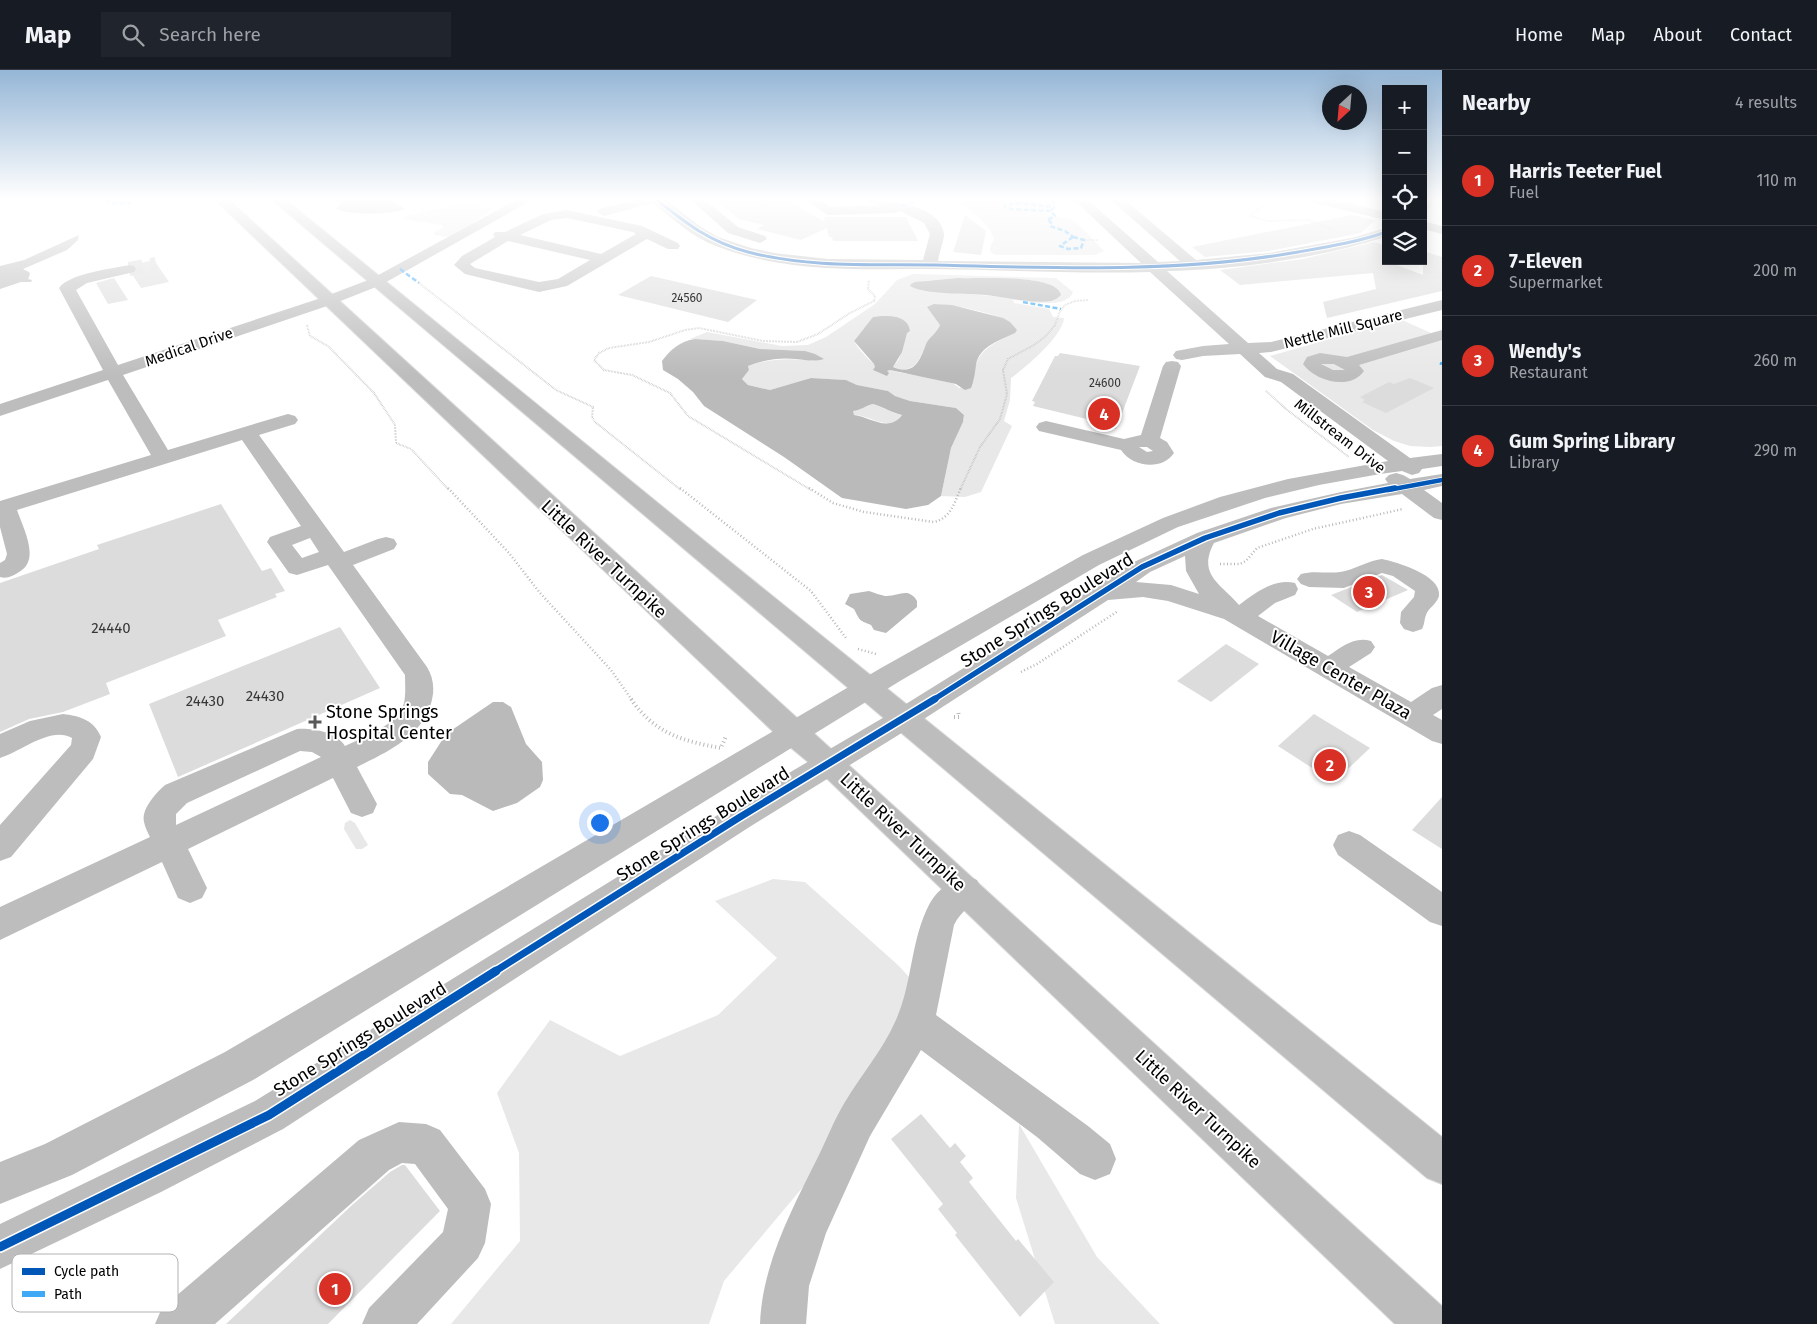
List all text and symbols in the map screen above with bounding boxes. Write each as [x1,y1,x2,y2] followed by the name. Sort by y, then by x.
[101,12,451,57] search box
[25,21,71,49] text: Map
[119,21,147,49] icon: search
[159,23,261,46] text: Search here
[1515,24,1563,46] text: Home
[1591,24,1625,46] text: Map
[1653,24,1702,46] text: About
[1730,24,1792,46] text: Contact
[1322,85,1367,130] north arrow
[1382,85,1427,265] map controls
[1382,85,1427,130] button: +
[1462,90,1530,116] text: Nearby
[1735,93,1797,112] text: 4 results
[1382,130,1427,175] button: −
[1509,160,1662,183] text: Harris Teeter Fuel
[1474,171,1482,190] text: 1
[1756,171,1797,190] text: 110 m
[1382,175,1427,220] button: locate
[1509,183,1539,202] text: Fuel
[1382,220,1427,265] button: layers
[1509,250,1582,273] text: 7-Eleven
[1474,261,1482,280] text: 2
[1753,261,1797,280] text: 200 m
[1509,273,1603,292] text: Supermarket
[672,291,703,305] house number: 24560
[1282,306,1404,352] street label: Nettle Mill Square
[143,324,235,370] street label: Medical Drive
[1509,340,1581,363] text: Wendy's
[1474,351,1482,370] text: 3
[1754,351,1797,370] text: 260 m
[1509,363,1588,382] text: Restaurant
[1089,376,1121,390] house number: 24600
[1088,395,1120,433] pin: 4
[1291,395,1389,477] street label: Millstream Drive
[1509,430,1675,453] text: Gum Spring Library
[1473,441,1483,460] text: 4
[1754,441,1797,460] text: 290 m
[1509,453,1559,472] text: Library
[536,495,672,623] street label: Little River Turnpike
[957,548,1137,672] street label: Stone Springs Boulevard
[1353,573,1385,611] pin: 3
[91,619,131,637] house number: 24440
[1267,626,1415,724] street label: Village Center Plaza
[246,687,284,705] house number: 24430
[186,692,224,710] house number: 24430
[326,701,452,744] place label: Stone Springs Hospital Center
[308,715,322,729] marker: Stone Springs Hospital Center
[1314,746,1346,784] pin: 2
[613,762,793,886] street label: Stone Springs Boulevard
[835,768,971,896] street label: Little River Turnpike
[587,810,613,836] your location
[270,977,450,1101] street label: Stone Springs Boulevard
[1130,1045,1266,1173] street label: Little River Turnpike
[12,1254,178,1312] legend
[54,1263,119,1280] text: Cycle path
[319,1270,351,1308] pin: 1
[54,1286,82,1303] text: Path

